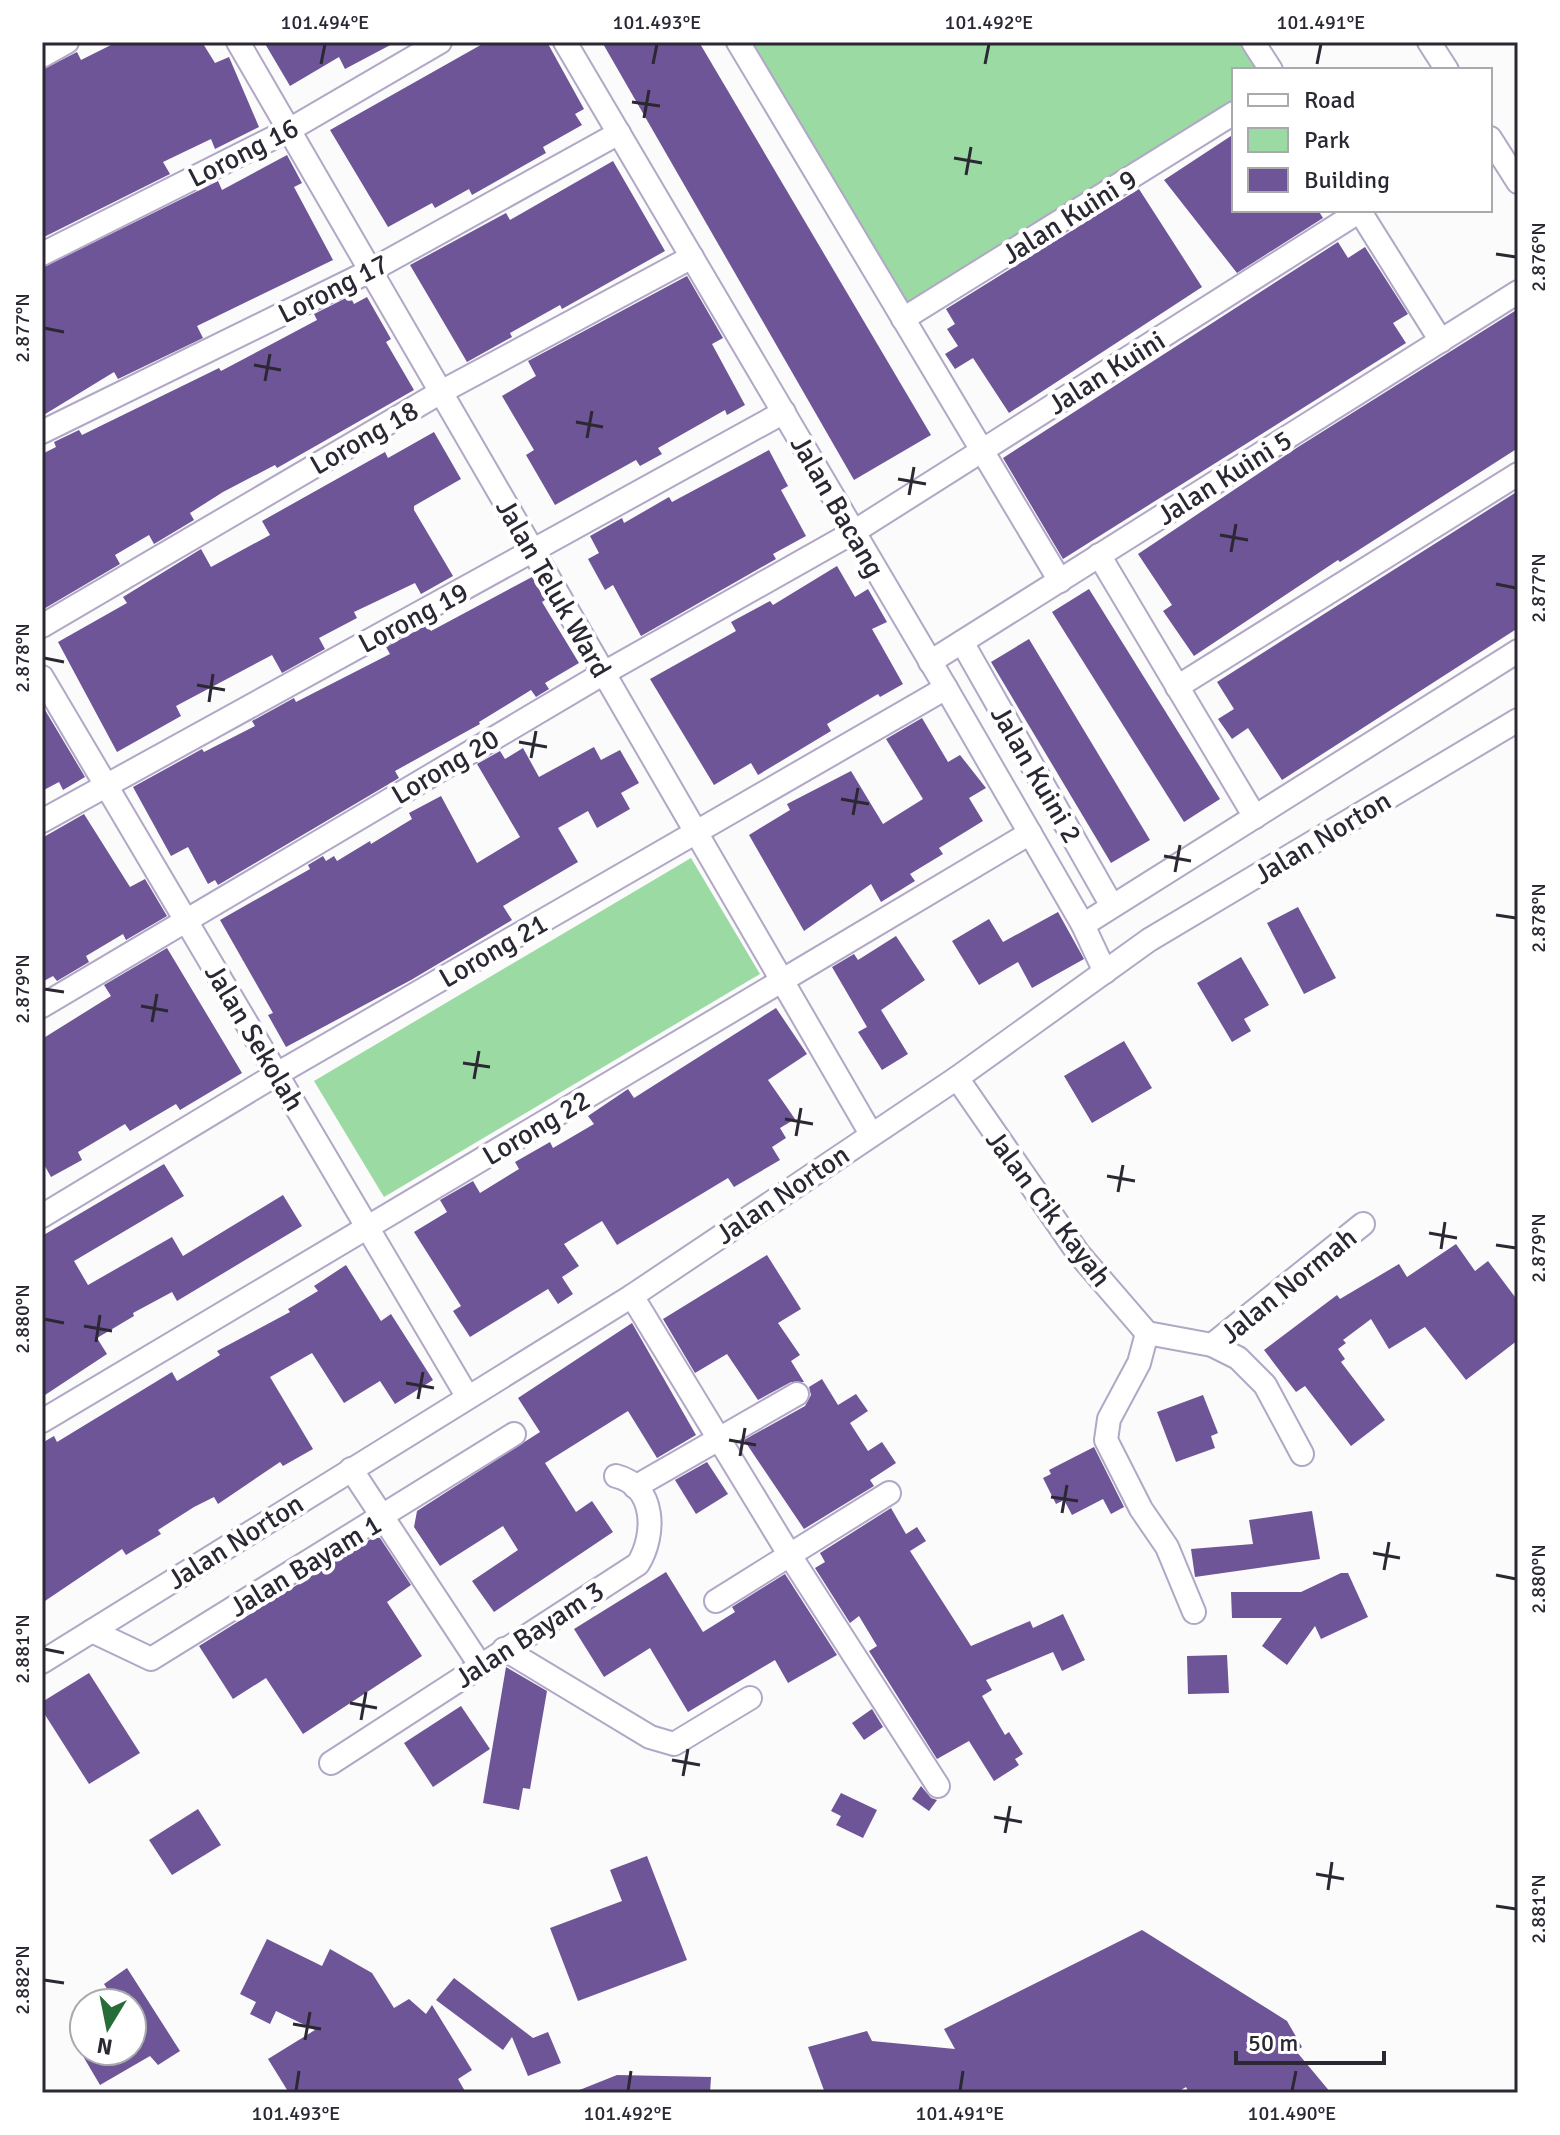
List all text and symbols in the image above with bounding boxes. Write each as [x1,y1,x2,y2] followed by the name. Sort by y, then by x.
[281,10,369,35] text: 101.494°E
[613,10,701,35] text: 101.493°E
[945,10,1033,35] text: 101.492°E
[1277,10,1365,35] text: 101.491°E
[1232,68,1492,212] legend
[1304,85,1355,115] text: Road
[183,111,304,195] street label: Lorong 16
[1304,125,1350,155] text: Park
[996,162,1143,272] street label: Jalan Kuini 9
[1304,165,1390,195] text: Building
[1526,222,1551,292] text: 2.876°N
[273,247,394,331] street label: Lorong 17
[10,293,35,363] text: 2.877°N
[1042,324,1171,422] street label: Jalan Kuini
[304,393,425,482] street label: Lorong 18
[1151,423,1298,533] street label: Jalan Kuini 5
[783,429,891,584] street label: Jalan Bacang
[488,493,618,684] street label: Jalan Teluk Ward
[1526,553,1551,623] text: 2.877°N
[353,575,474,661] street label: Lorong 19
[10,623,35,693] text: 2.878°N
[983,700,1089,849] street label: Jalan Kuini 2
[386,722,505,812] street label: Lorong 20
[1248,784,1397,892] street label: Jalan Norton
[1526,883,1551,953] text: 2.878°N
[433,906,554,995] street label: Lorong 21
[10,954,35,1024] text: 2.879°N
[197,958,311,1117] street label: Jalan Sekolah
[477,1083,596,1173] street label: Lorong 22
[978,1124,1118,1294] street label: Jalan Cik Kayah
[709,1138,856,1252] street label: Jalan Norton
[1526,1213,1551,1283] text: 2.879°N
[1214,1220,1364,1351] street label: Jalan Normah
[10,1284,35,1354] text: 2.880°N
[161,1487,310,1597] street label: Jalan Norton
[223,1507,388,1625] street label: Jalan Bayam 1
[1526,1544,1551,1614] text: 2.880°N
[448,1574,611,1696] street label: Jalan Bayam 3
[10,1614,35,1684] text: 2.881°N
[1526,1874,1551,1944] text: 2.881°N
[10,1945,35,2015] text: 2.882°N
[68,1987,148,2067] north arrow
[1236,2015,1384,2065] scale bar
[1248,2028,1298,2058] text: 50 m
[95,2032,114,2061] text: N
[252,2101,340,2126] text: 101.493°E
[584,2101,672,2126] text: 101.492°E
[916,2101,1004,2126] text: 101.491°E
[1248,2101,1336,2126] text: 101.490°E

